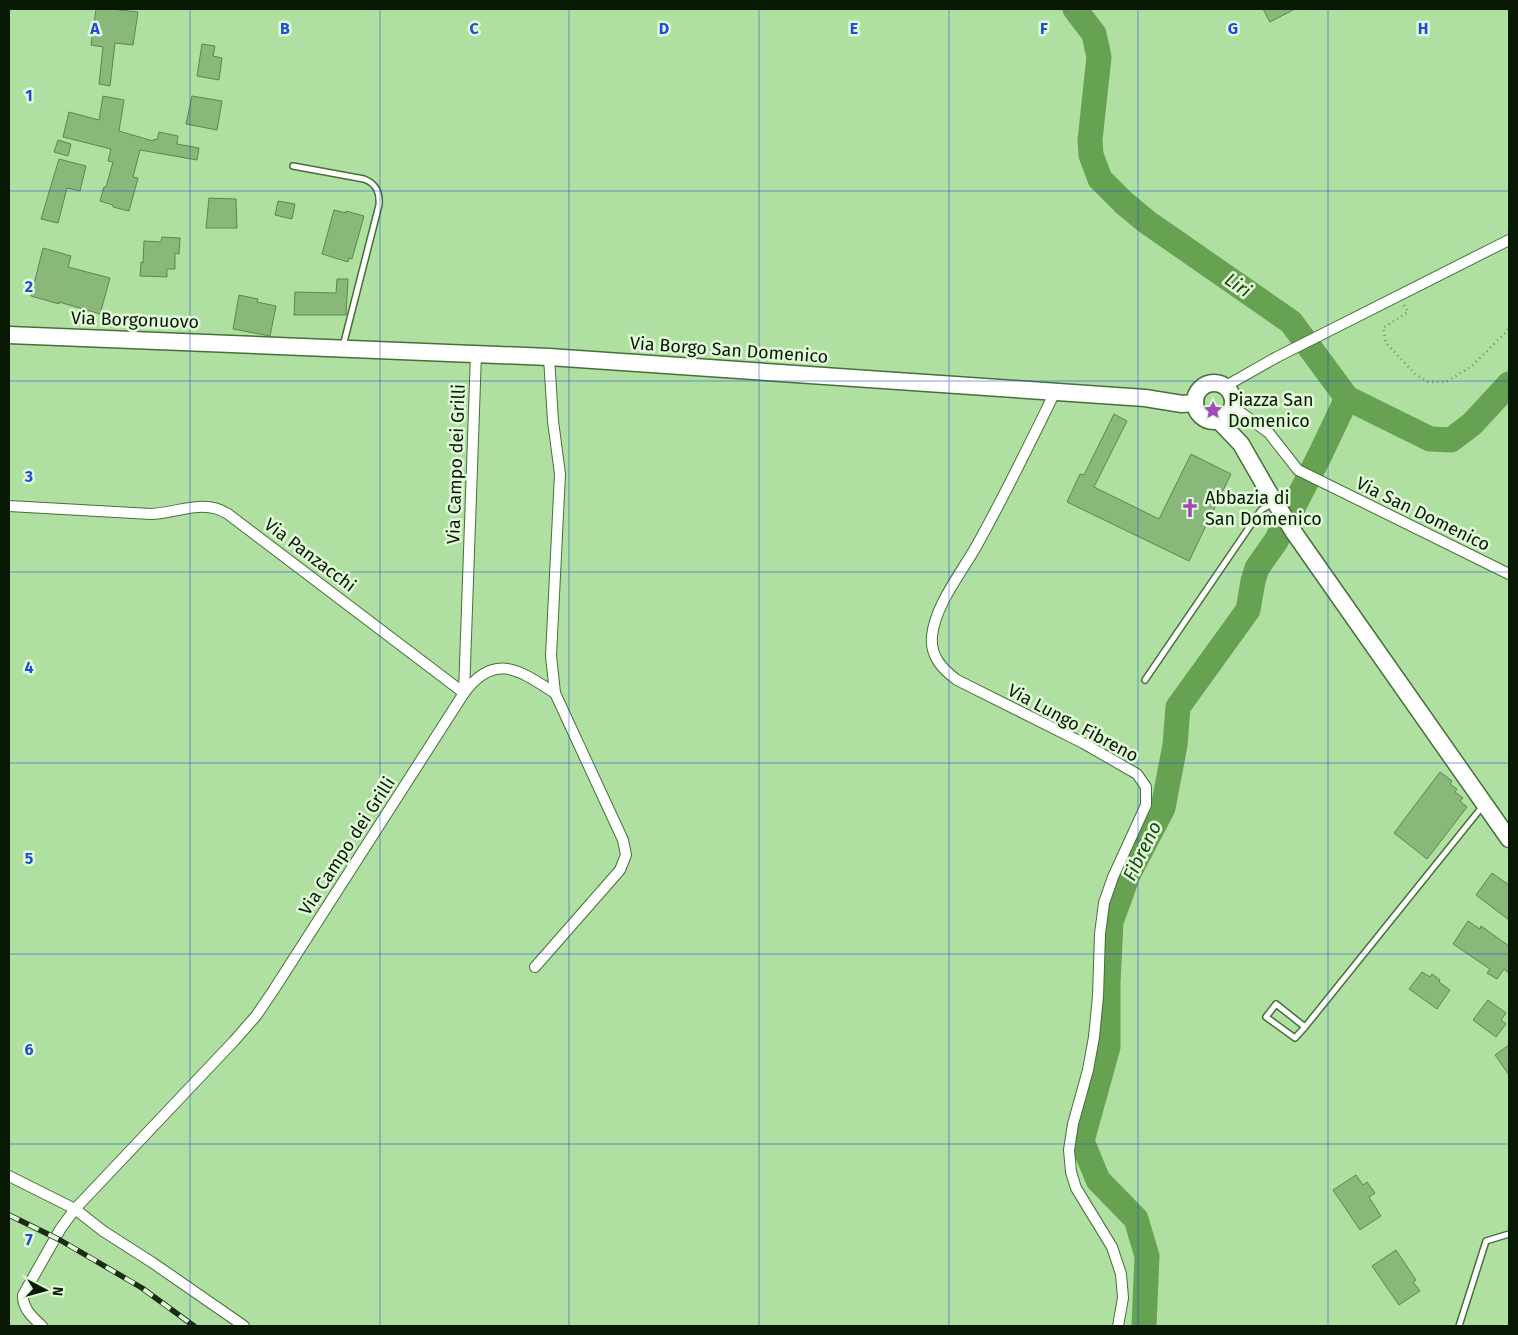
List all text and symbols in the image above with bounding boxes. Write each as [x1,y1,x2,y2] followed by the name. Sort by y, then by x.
[89,19,100,38] text: A
[280,19,290,38] text: B
[469,19,479,38] text: C
[659,19,669,38] text: D
[850,19,858,38] text: E
[1040,19,1048,38] text: F
[1228,19,1238,38] text: G
[1418,19,1428,38] text: H
[25,86,33,105] text: 1
[1220,268,1256,303] water label: Liri
[25,277,33,296] text: 2
[71,307,199,333] street label: Via Borgonuovo
[629,332,829,368] street label: Via Borgo San Domenico
[442,384,470,544] street label: Via Campo dei Grilli
[1228,389,1314,432] place label: Piazza San Domenico
[1202,399,1224,421] place icon: Piazza San Domenico
[24,467,33,486] text: 3
[1352,472,1494,556] street label: Via San Domenico
[1205,487,1322,530] place label: Abbazia di San Domenico
[1179,497,1201,519] church icon: Abbazia di San Domenico
[260,513,360,597] street label: Via Panzacchi
[24,658,34,677] text: 4
[1004,679,1142,767] street label: Via Lungo Fibreno
[294,773,400,919] street label: Via Campo dei Grilli
[1118,817,1166,885] water label: Fibreno
[25,849,34,868] text: 5
[24,1040,34,1059] text: 6
[25,1230,33,1249] text: 7
[20,1265,70,1315] north arrow
[48,1286,66,1297] text: N

